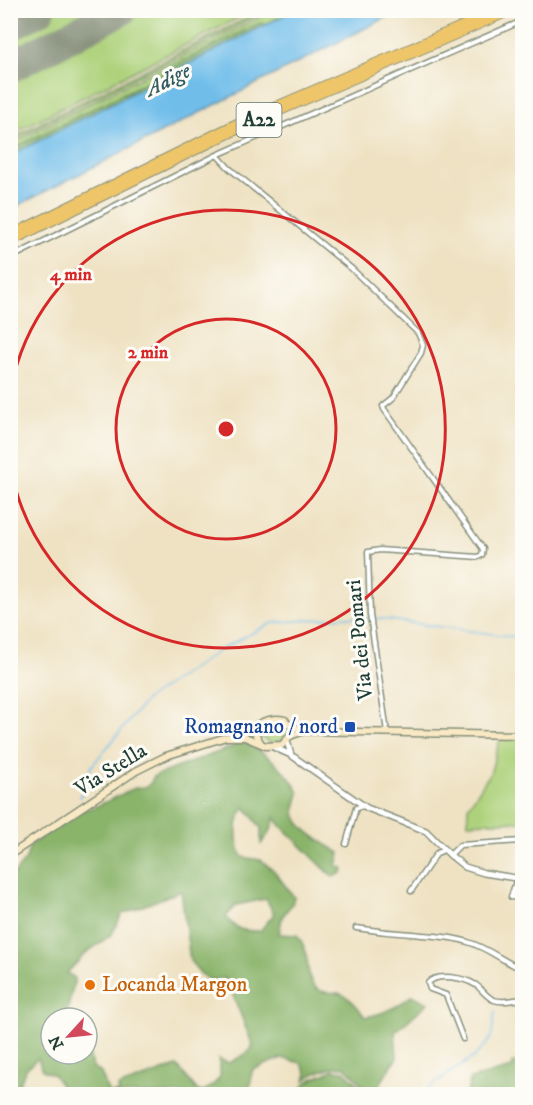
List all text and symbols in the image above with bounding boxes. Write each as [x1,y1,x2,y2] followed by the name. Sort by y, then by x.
[138,57,196,104] water label: Adige
[236,103,282,137] road number: A22
[49,264,92,286] text: 4 min
[128,342,169,364] text: 2 min
[216,419,236,439] centre of rings
[341,578,379,703] street label: Via dei Pomari
[184,714,339,740] place label: Romagnano / nord
[343,720,357,734] marker: Romagnano / nord
[69,738,152,803] street label: Via Stella
[102,972,247,998] place label: Locanda Margon
[83,978,97,992] marker: Locanda Margon
[39,1006,99,1066] north arrow
[45,1032,68,1053] text: N

